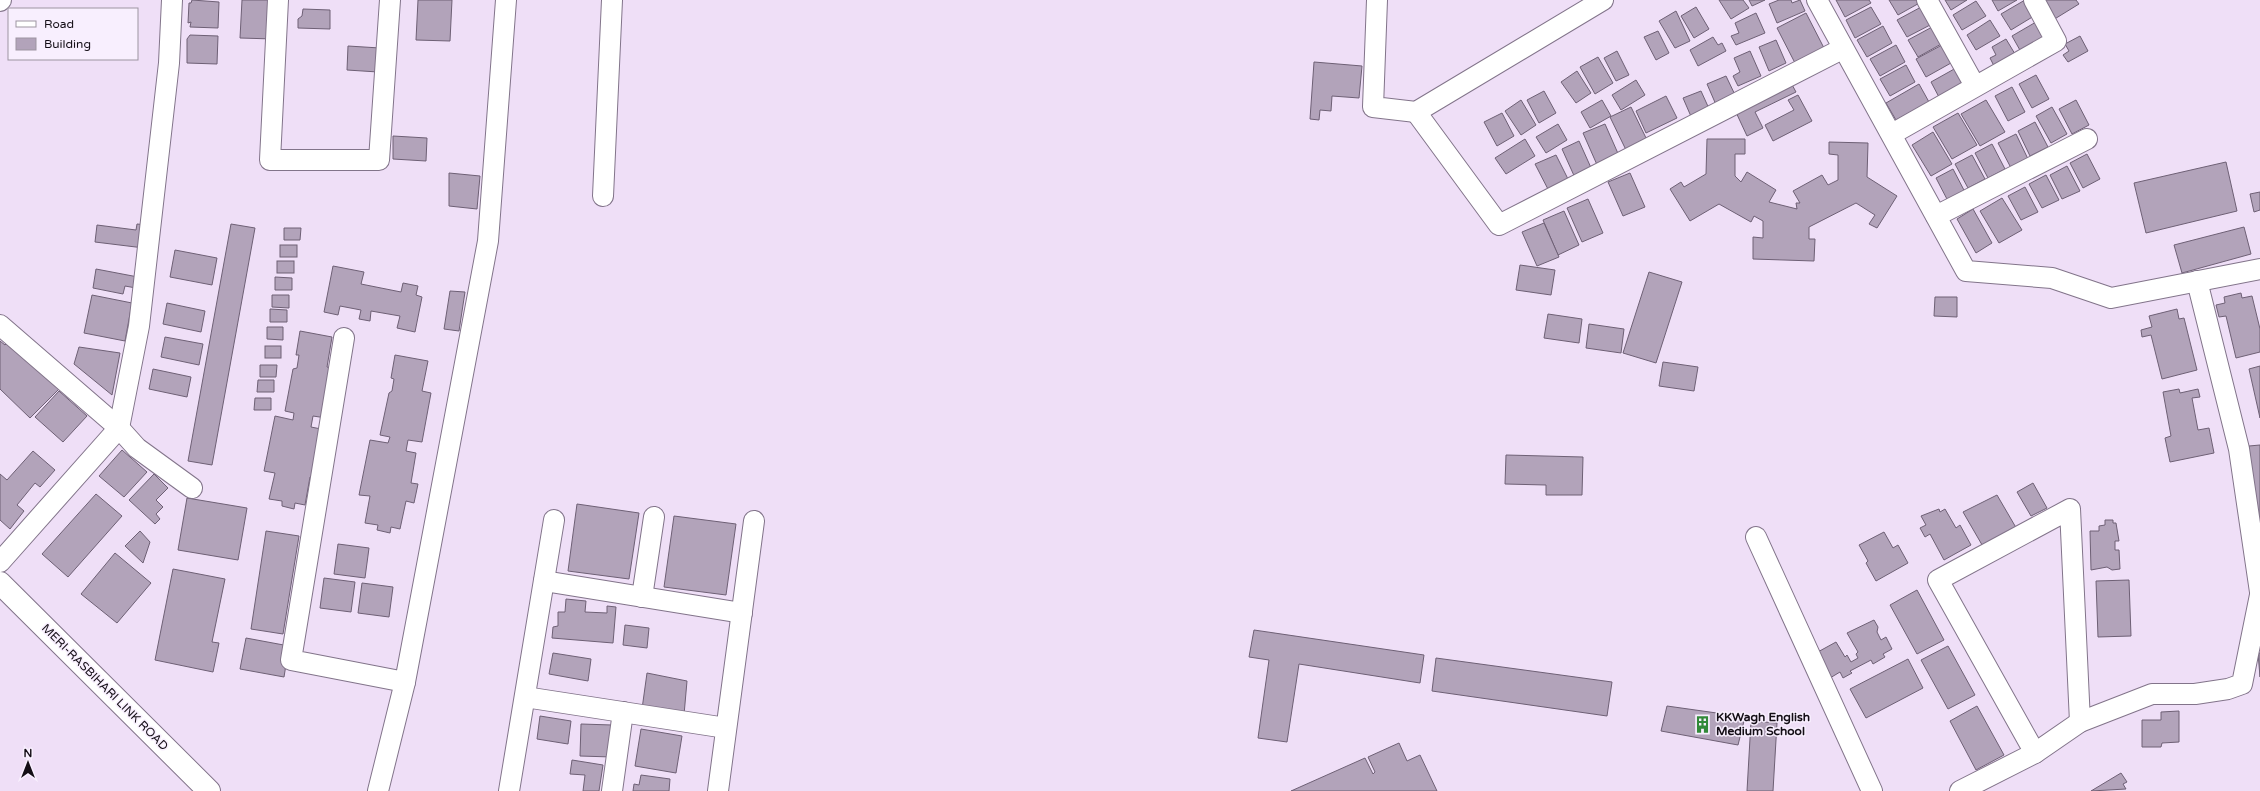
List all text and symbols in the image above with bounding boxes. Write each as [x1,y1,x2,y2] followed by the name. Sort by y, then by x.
[8,8,138,60] legend
[44,17,74,31] text: Road
[44,37,91,51] text: Building
[39,621,171,753] street label: MERI-RASBIHARI LINK ROAD
[1716,710,1810,738] place label: KKWagh English Medium School
[1693,714,1713,734] building icon: KKWagh English Medium School
[8,743,48,783] north arrow
[24,747,32,760] text: N

